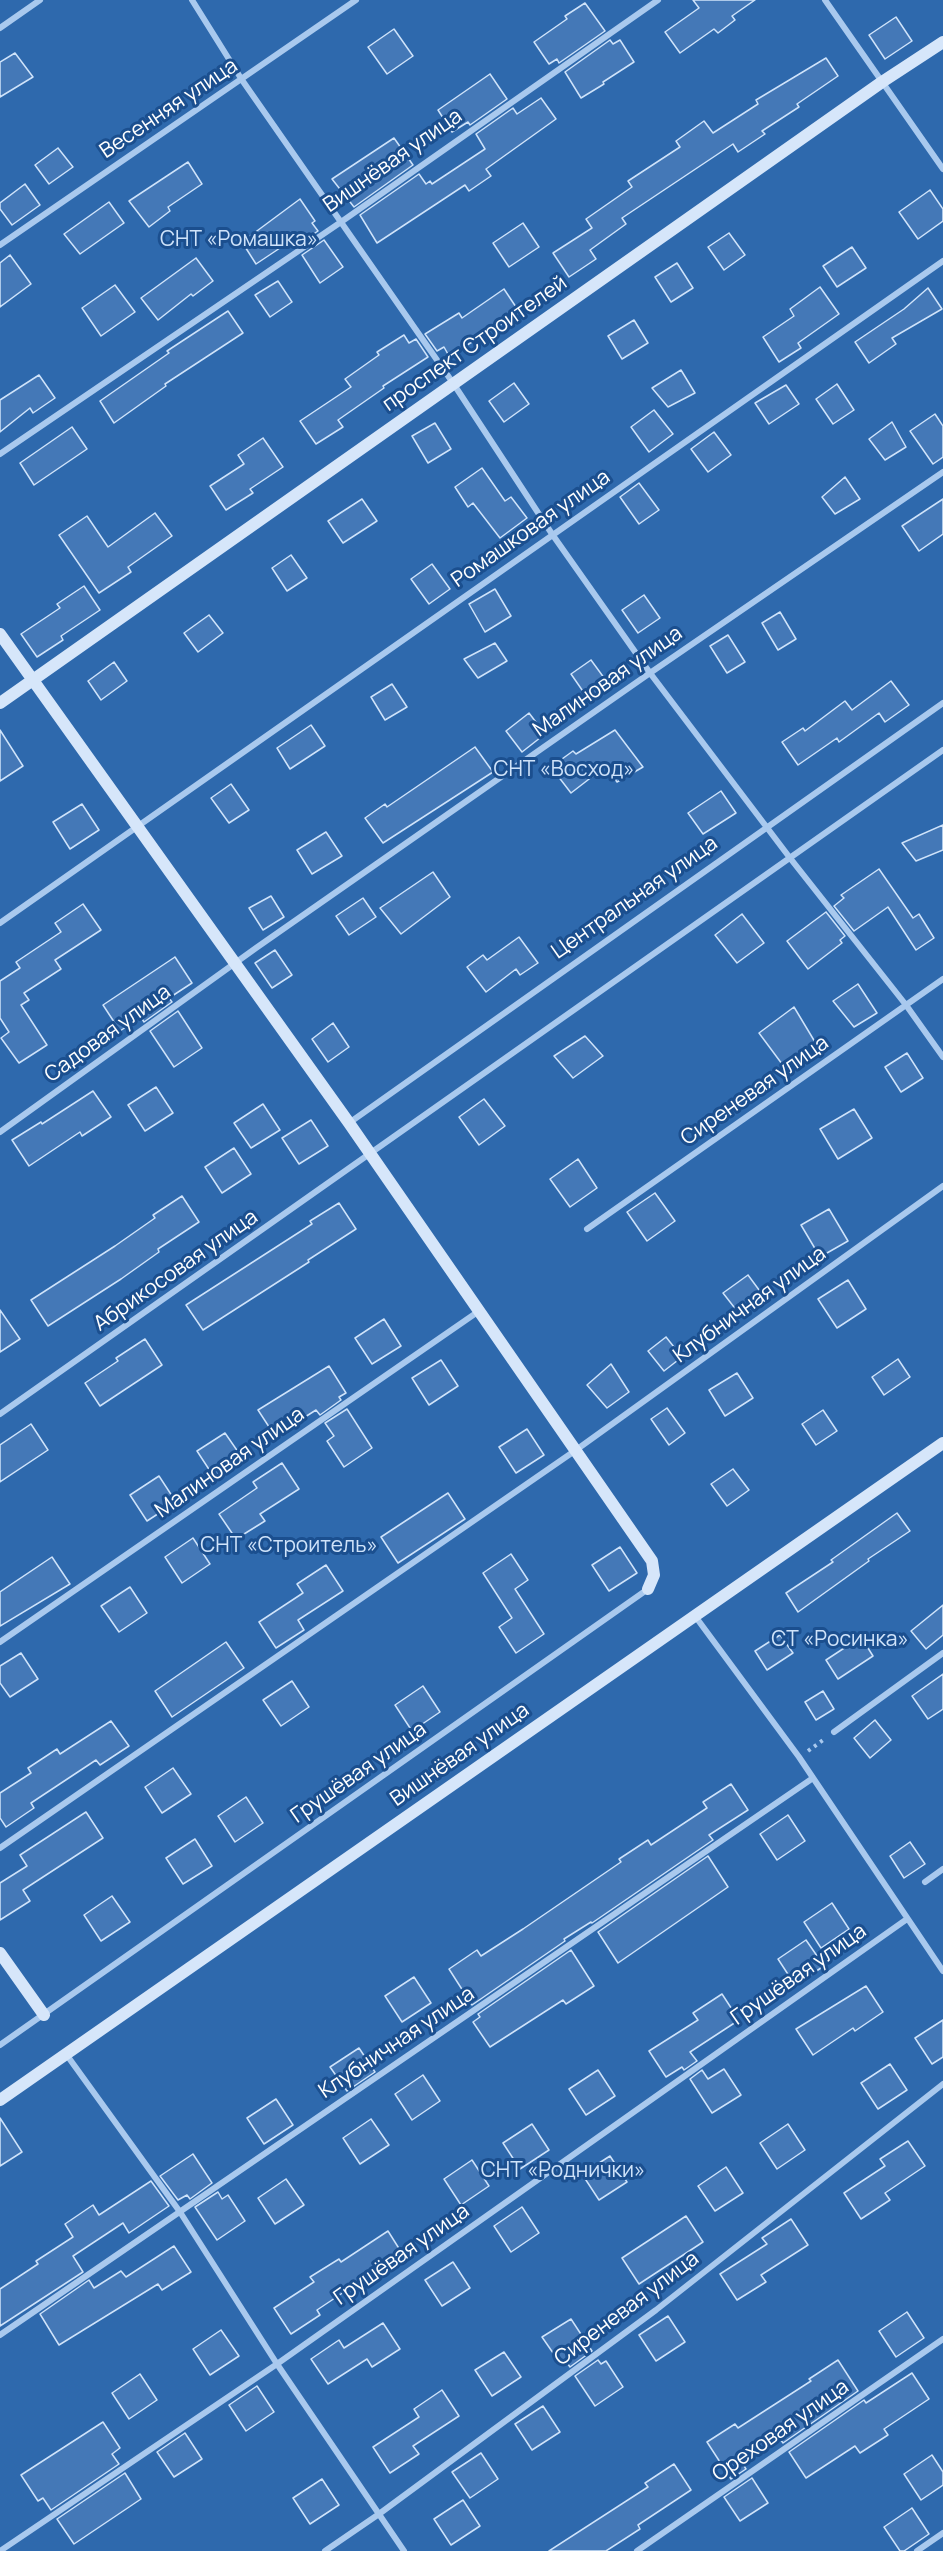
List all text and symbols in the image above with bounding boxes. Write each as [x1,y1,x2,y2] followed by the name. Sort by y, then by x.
[95,54,243,164] street label: Весенняя улица
[319,104,467,218] street label: Вишнёвая улица
[160,227,318,253] park label: СНТ «Ромашка»
[378,271,572,417] street label: проспект Строителей
[447,465,615,593] street label: Ромашковая улица
[529,621,687,743] street label: Малиновая улица
[493,757,635,783] park label: СНТ «Восход»
[547,831,723,965] street label: Центральная улица
[40,980,176,1088] street label: Садовая улица
[676,1031,834,1151] street label: Сиреневая улица
[89,1205,263,1337] street label: Абрикосовая улица
[669,1241,831,1369] street label: Клубничная улица
[151,1402,309,1524] street label: Малиновая улица
[200,1533,378,1559] park label: СНТ «Строитель»
[771,1627,909,1653] park label: СТ «Росинка»
[386,1698,534,1812] street label: Вишнёвая улица
[286,1717,432,1829] street label: Грушёвая улица
[726,1919,872,2031] street label: Грушёвая улица
[315,1982,479,2104] street label: Клубничная улица
[481,2158,645,2184] park label: СНТ «Роднички»
[329,2199,475,2311] street label: Грушёвая улица
[550,2246,704,2372] street label: Сиреневая улица
[708,2375,854,2487] street label: Ореховая улица

